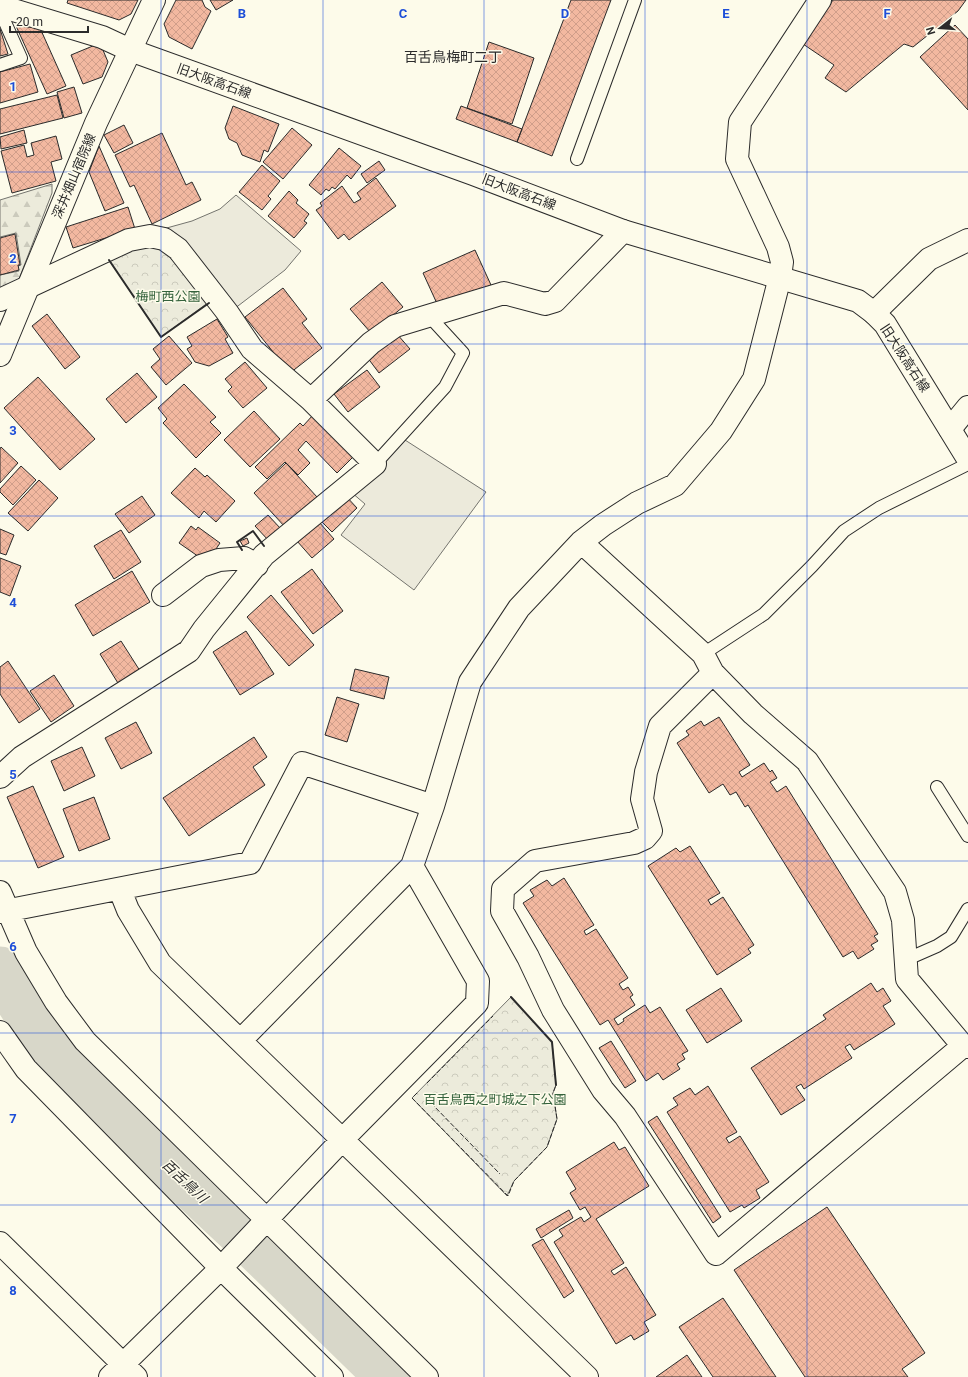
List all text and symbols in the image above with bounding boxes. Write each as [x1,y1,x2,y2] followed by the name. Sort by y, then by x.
[238,6,246,21] text: B
[399,6,408,21] text: C
[561,6,569,21] text: D
[722,6,730,21] text: E
[883,6,891,21] text: F
[10,8,88,34] scale bar
[920,8,960,48] north arrow
[16,15,43,29] text: 20 m
[923,25,938,36] text: N
[404,49,502,65] district label: 百舌鳥梅町二丁
[175,61,253,101] street label: 旧大阪高石線
[9,79,17,94] text: 1
[49,131,99,221] street label: 深井畑山宿院線
[480,171,558,213] street label: 旧大阪高石線
[9,251,17,266] text: 2
[135,289,201,304] park label: 梅町西公園
[877,321,933,395] street label: 旧大阪高石線
[9,423,17,438] text: 3
[9,595,17,610] text: 4
[9,767,17,782] text: 5
[9,939,17,954] text: 6
[423,1092,567,1107] park label: 百舌鳥西之町城之下公園
[9,1111,17,1126] text: 7
[159,1156,212,1207] water label: 百舌鳥川
[9,1283,17,1298] text: 8

